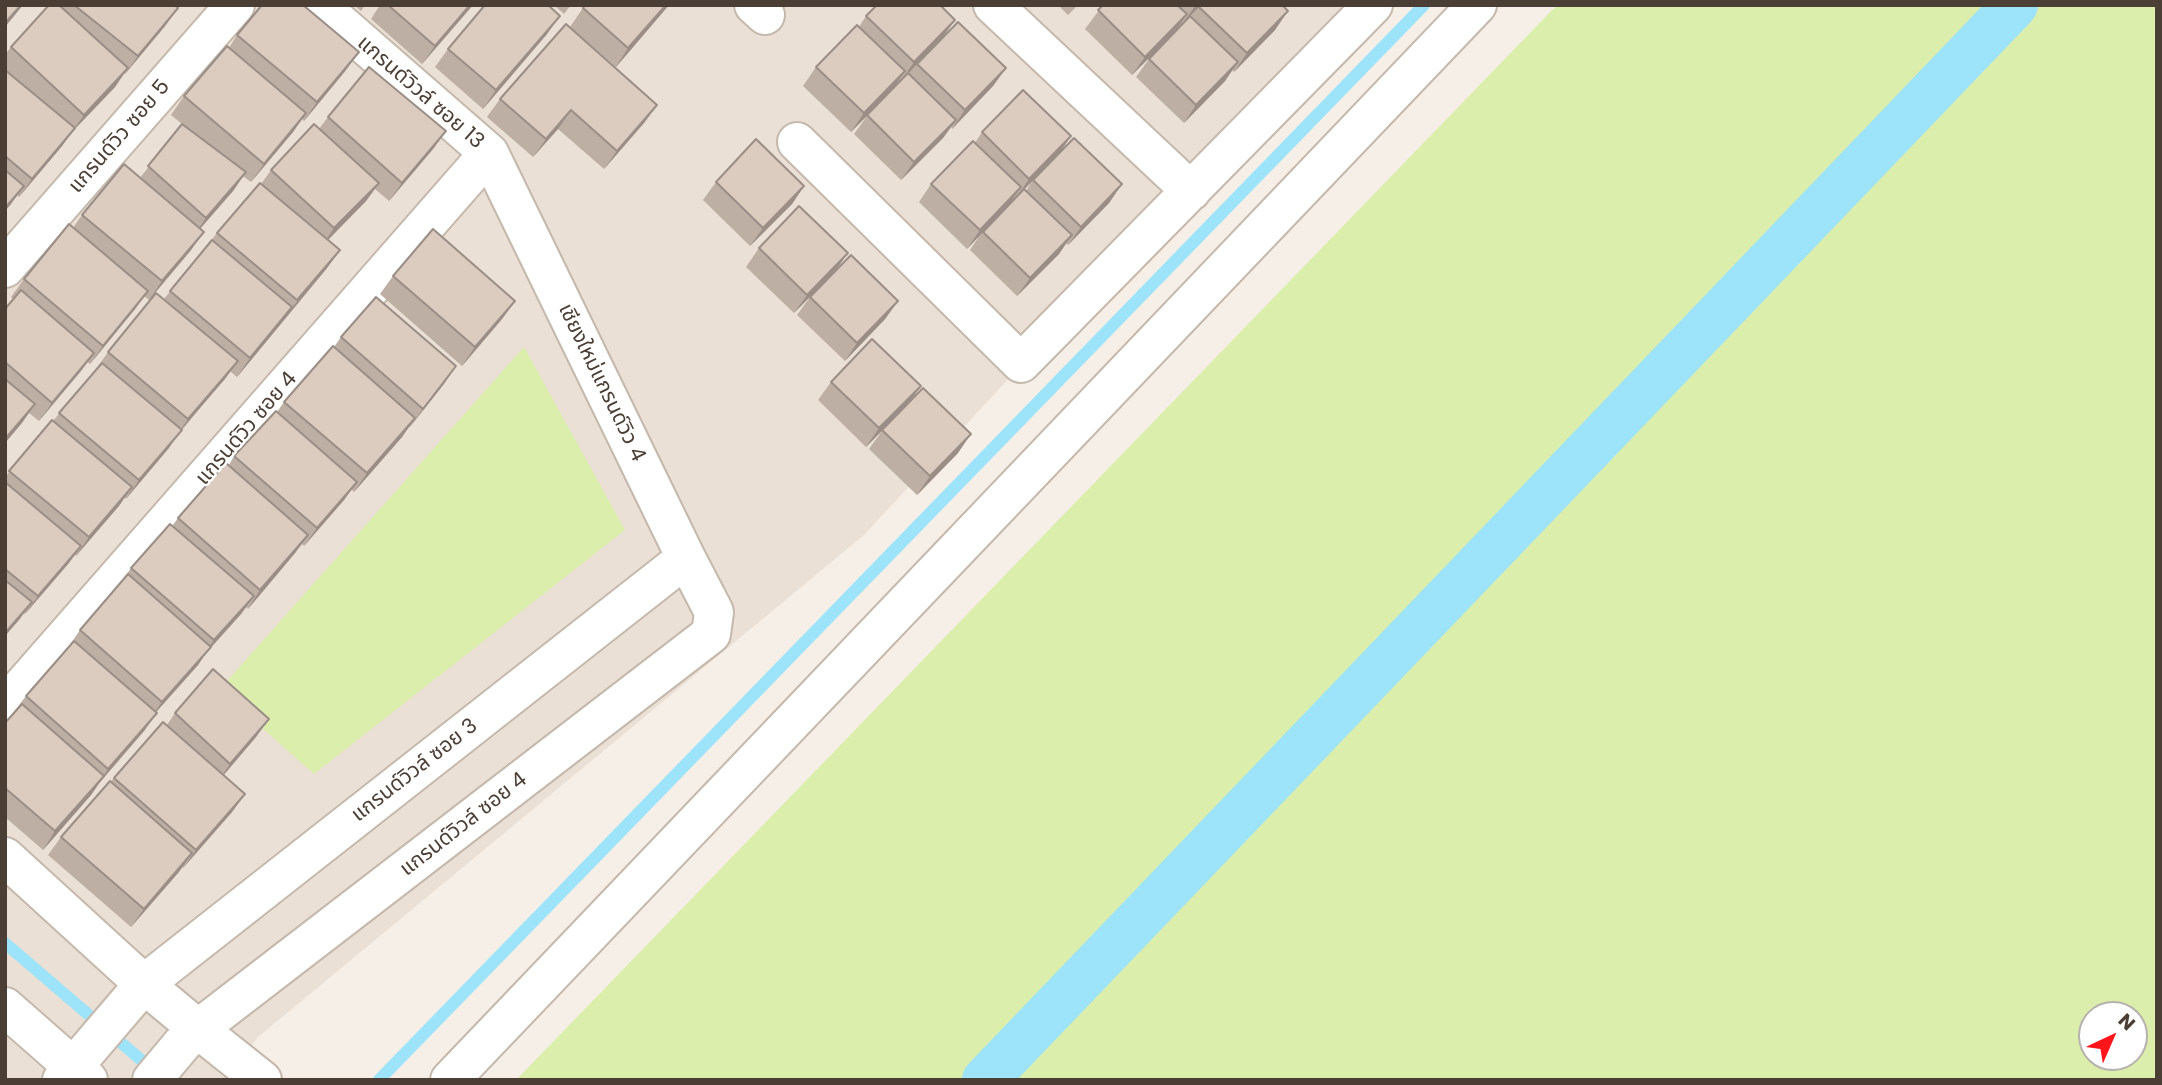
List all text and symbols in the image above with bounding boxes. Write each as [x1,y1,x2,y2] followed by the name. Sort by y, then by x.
[351,31,489,155] street label: แกรนด์วิวล์ ซอย 13
[64,75,176,199] street label: แกรนด์วิว ซอย 5
[552,300,650,466] street label: เชียงใหม่แกรนด์วิว 4
[191,367,303,491] street label: แกรนด์วิว ซอย 4
[347,714,483,828] street label: แกรนด์วิวล์ ซอย 3
[396,768,532,882] street label: แกรนด์วิวล์ ซอย 4
[2078,1001,2148,1071] north arrow
[2112,1007,2141,1037] text: N

